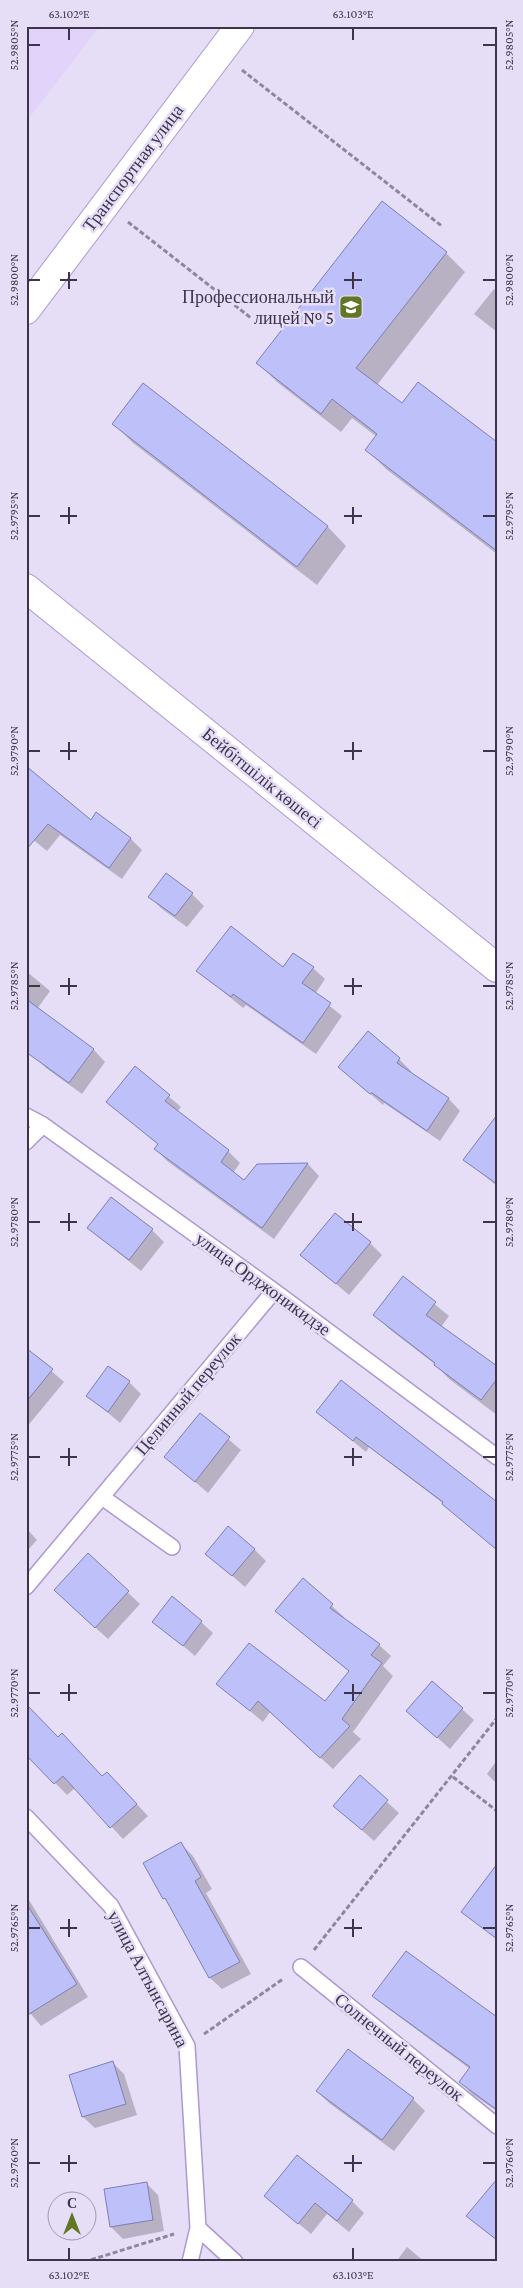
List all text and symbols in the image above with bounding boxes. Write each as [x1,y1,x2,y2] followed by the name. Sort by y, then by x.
[49,7,90,21] text: 63.102°E
[333,7,374,21] text: 63.103°E
[7,19,21,70] text: 52.9805°N
[502,19,516,70] text: 52.9805°N
[79,101,187,235] street label: Транспортная улица
[7,254,21,306] text: 52.9800°N
[502,254,516,306] text: 52.9800°N
[182,287,334,328] place label: Профессиональный лицей № 5
[338,294,364,320] school or university icon: Профессиональный лицей № 5
[7,491,21,540] text: 52.9795°N
[502,491,516,540] text: 52.9795°N
[198,724,326,832] street label: Бейбітшілік көшесі
[7,726,21,776] text: 52.9790°N
[502,726,516,776] text: 52.9790°N
[7,961,21,1011] text: 52.9785°N
[502,961,516,1011] text: 52.9785°N
[7,1197,21,1247] text: 52.9780°N
[502,1197,516,1247] text: 52.9780°N
[192,1228,334,1340] street label: улица Орджоникидзе
[131,1329,245,1459] street label: Целинный переулок
[7,1433,21,1481] text: 52.9775°N
[502,1433,516,1481] text: 52.9775°N
[7,1668,21,1718] text: 52.9770°N
[502,1668,516,1718] text: 52.9770°N
[7,1904,21,1952] text: 52.9765°N
[502,1904,516,1952] text: 52.9765°N
[104,1907,192,2051] street label: улица Алтынсарина
[331,1989,468,2105] street label: Солнечный переулок
[7,2138,21,2188] text: 52.9760°N
[502,2138,516,2188] text: 52.9760°N
[48,2190,98,2240] north arrow
[67,2195,77,2211] text: С
[49,2268,90,2282] text: 63.102°E
[333,2268,374,2282] text: 63.103°E

